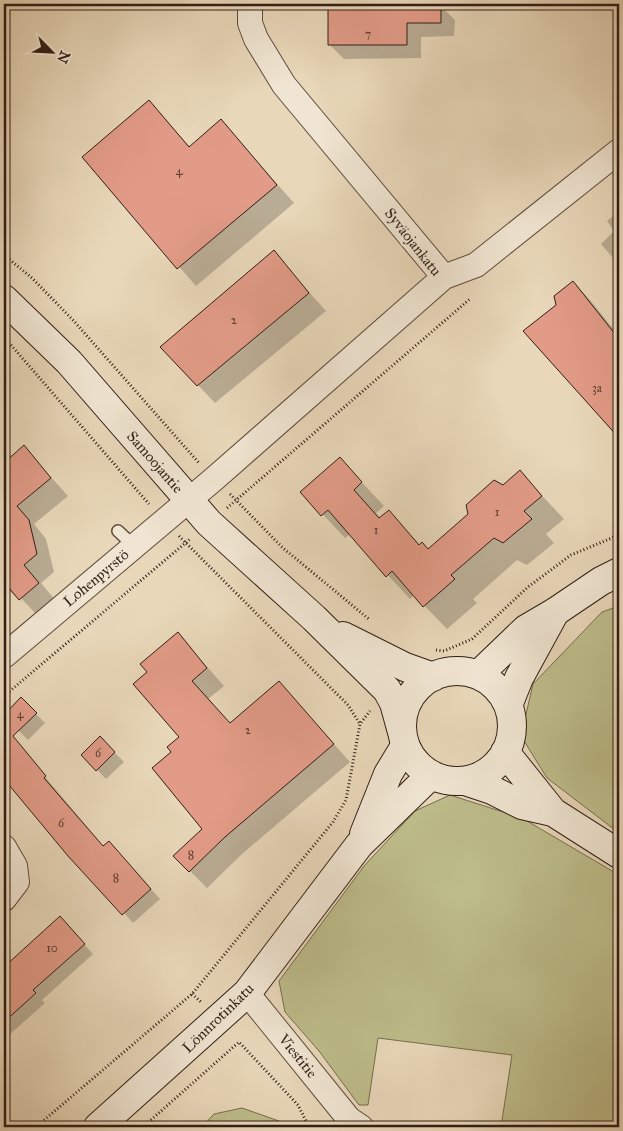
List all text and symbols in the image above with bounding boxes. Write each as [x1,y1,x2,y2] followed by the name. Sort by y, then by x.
[365,27,371,41] house number: 7
[28,28,78,78] north arrow
[53,48,74,66] text: N
[176,164,183,178] house number: 4
[381,204,445,280] street label: Syväojankatu
[231,313,237,327] house number: 2
[592,381,603,395] house number: 3a
[123,427,187,497] street label: Samoojantie
[495,505,500,519] house number: 1
[374,523,379,537] house number: 1
[60,545,133,611] street label: Lohenpyrstö
[17,707,24,721] house number: 4
[245,723,251,737] house number: 2
[95,746,102,760] house number: 6
[58,816,65,830] house number: 6
[188,848,194,862] house number: 8
[113,871,119,885] house number: 8
[46,941,58,955] house number: 10
[179,979,257,1057] street label: Lönnrotinkatu
[274,1030,321,1082] street label: Viestitie

